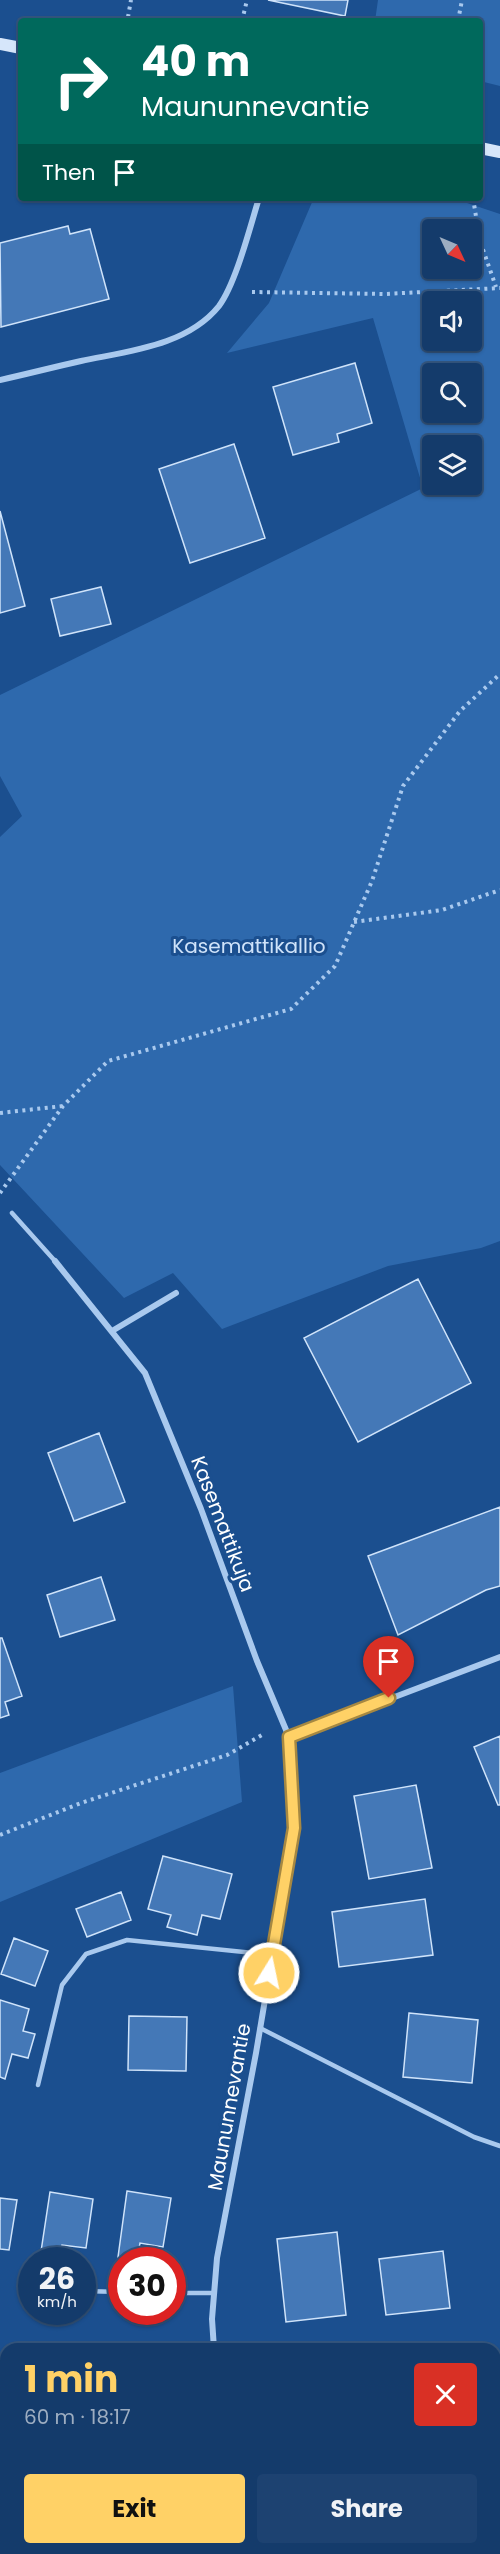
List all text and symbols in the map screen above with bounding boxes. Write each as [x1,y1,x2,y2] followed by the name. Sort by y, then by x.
[141,32,250,91] text: 40 m
[42,42,120,120] icon: right
[141,88,370,125] text: Maununnevantie
[108,156,141,189] icon: arrive
[42,157,96,188] text: Then
[422,219,482,279] north arrow
[422,219,482,495] map controls
[422,291,482,351] button: sound
[422,363,482,423] button: search
[422,435,482,495] button: layers
[172,932,326,960] park label: Kasemattikallio
[184,1452,262,1596] street label: Kasemattikuja
[363,1636,414,1698] pin
[372,1645,405,1678] icon: arrive
[237,1941,301,2005] position arrow
[201,2021,257,2193] street label: Maununnevantie
[108,2247,186,2325] speed limit sign: 30
[39,2257,75,2300] text: 26
[37,2291,77,2312] text: km/h
[24,2354,118,2405] text: 1 min
[414,2363,477,2426] button: close
[24,2403,131,2431] text: 60 m · 18:17
[24,2474,245,2543] button: Exit
[257,2474,477,2543] button: Share

